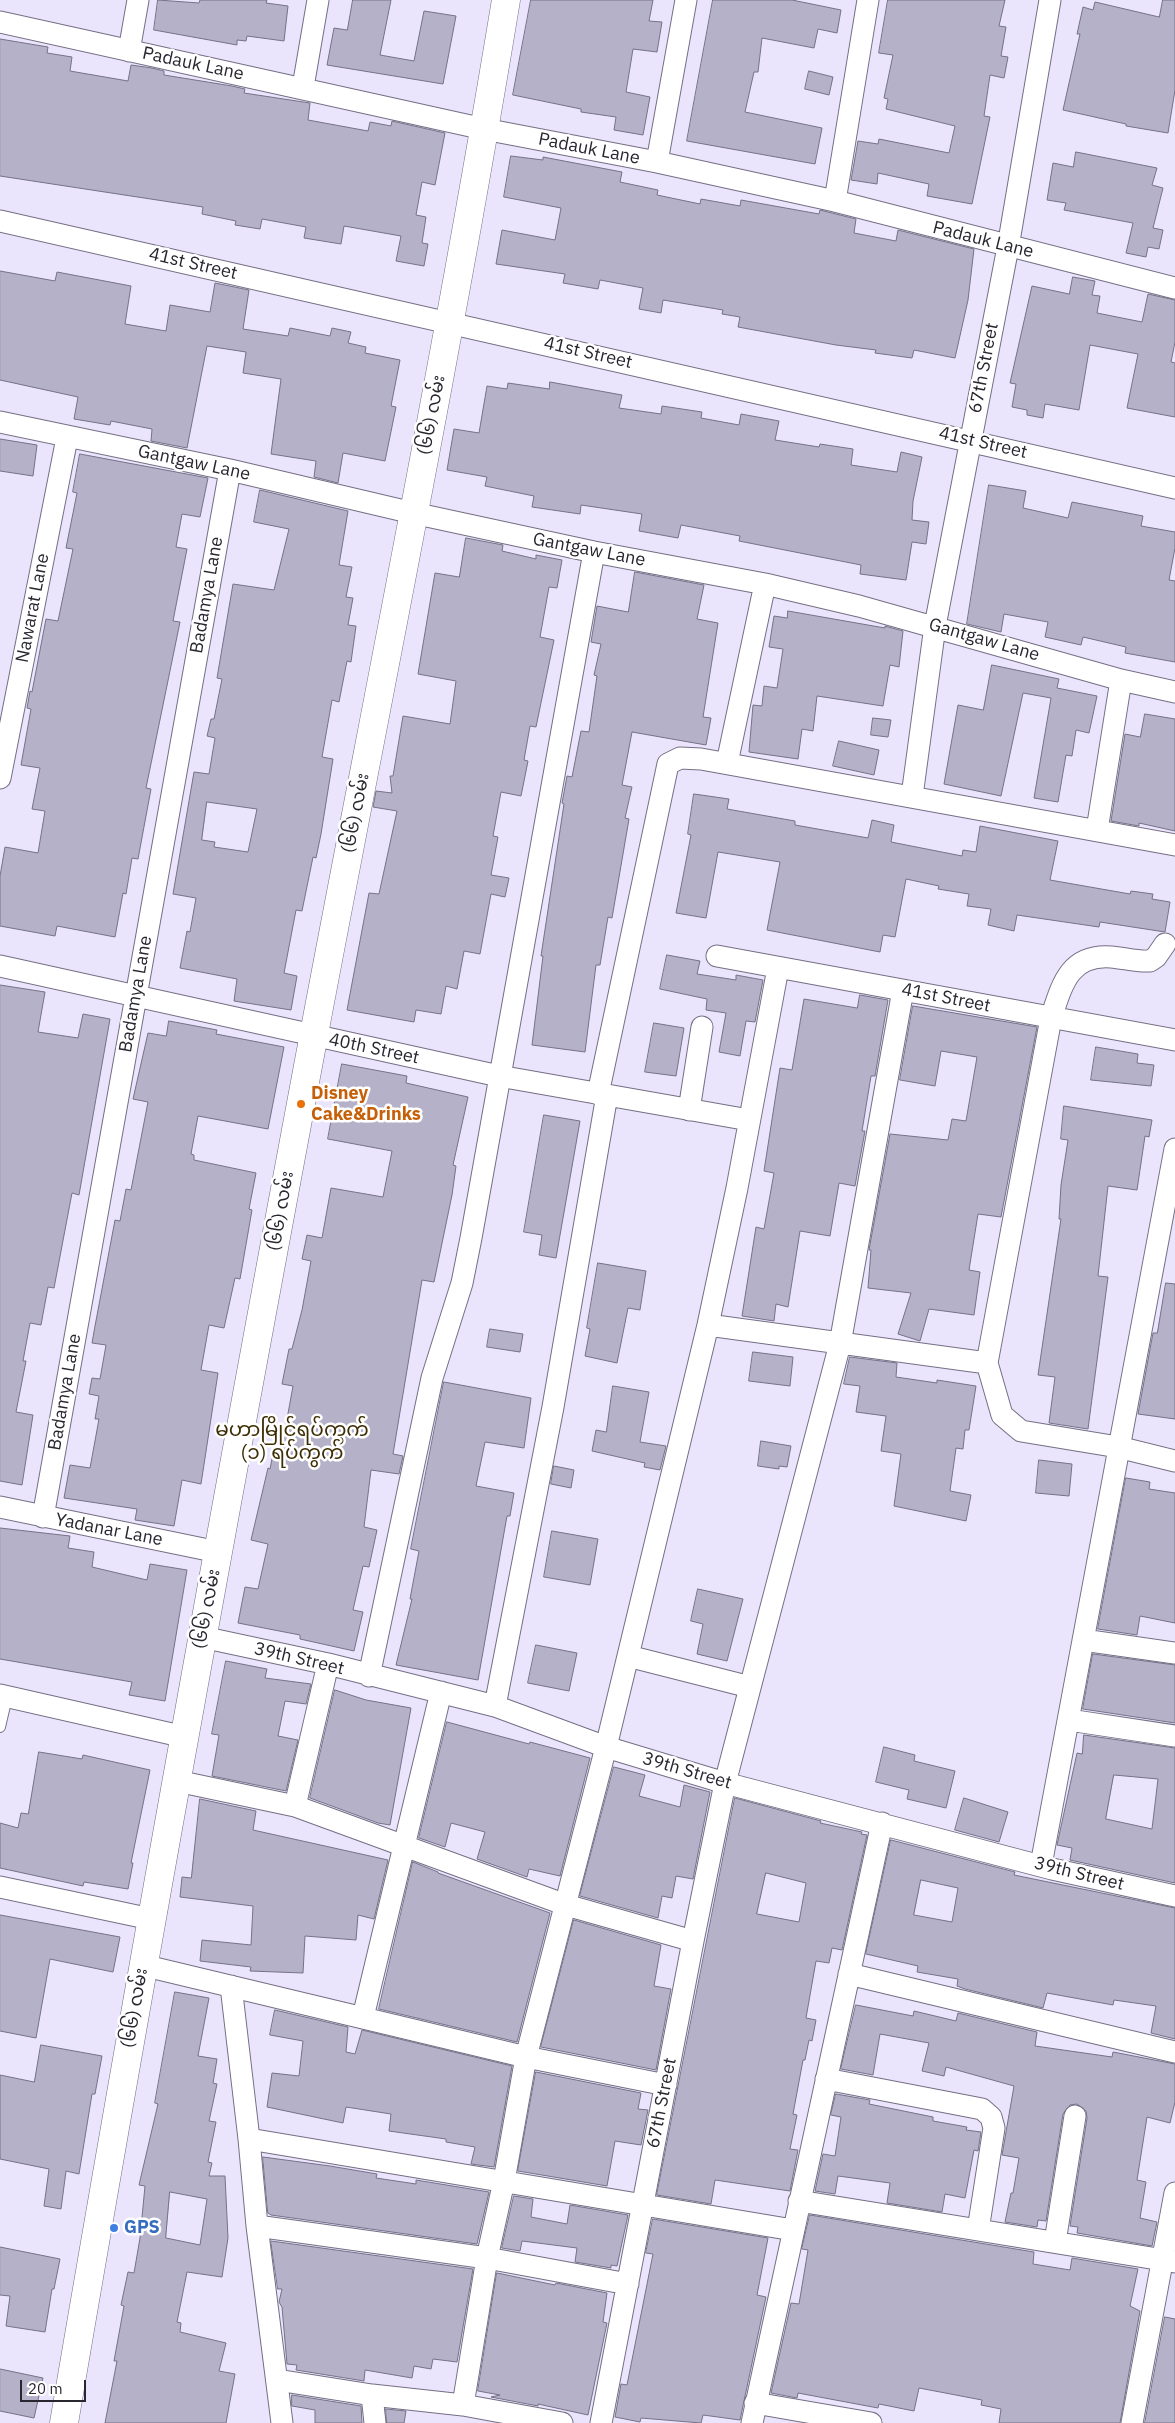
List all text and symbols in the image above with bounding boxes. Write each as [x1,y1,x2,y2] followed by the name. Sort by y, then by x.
[140,43,246,85] street label: Padauk Lane
[536,129,642,169] street label: Padauk Lane
[930,217,1036,263] street label: Padauk Lane
[147,243,239,285] street label: 41st Street
[965,321,1003,415] street label: 67th Street
[542,332,634,374] street label: 41st Street
[414,373,450,457] street label: (၆၆) လမ်း
[937,422,1029,464] street label: 41st Street
[136,441,252,485] street label: Gantgaw Lane
[531,528,647,572] street label: Gantgaw Lane
[186,535,228,655] street label: Badamya Lane
[12,551,54,665] street label: Nawarat Lane
[926,614,1042,666] street label: Gantgaw Lane
[338,771,374,855] street label: (၆၆) လမ်း
[115,934,157,1054] street label: Badamya Lane
[900,979,992,1017] street label: 41st Street
[327,1029,421,1069] street label: 40th Street
[311,1083,421,1126] place label: Disney Cake&Drinks
[295,1098,307,1110] marker: Disney Cake&Drinks
[263,1169,299,1253] street label: (၆၆) လမ်း
[44,1332,86,1452] street label: Badamya Lane
[215,1418,369,1465] district label: မဟာမြိုင်ရပ်ကွက် (၁) ရပ်ကွက်
[54,1509,164,1551] street label: Yadanar Lane
[189,1567,225,1651] street label: (၆၆) လမ်း
[252,1638,346,1680] street label: 39th Street
[640,1748,734,1794] street label: 39th Street
[1032,1852,1126,1896] street label: 39th Street
[117,1966,153,2050] street label: (၆၆) လမ်း
[643,2056,681,2150] street label: 67th Street
[124,2217,160,2239] place label: GPS
[108,2222,120,2234] marker: GPS
[22,2370,89,2402] scale bar
[28,2379,63,2398] text: 20 m

